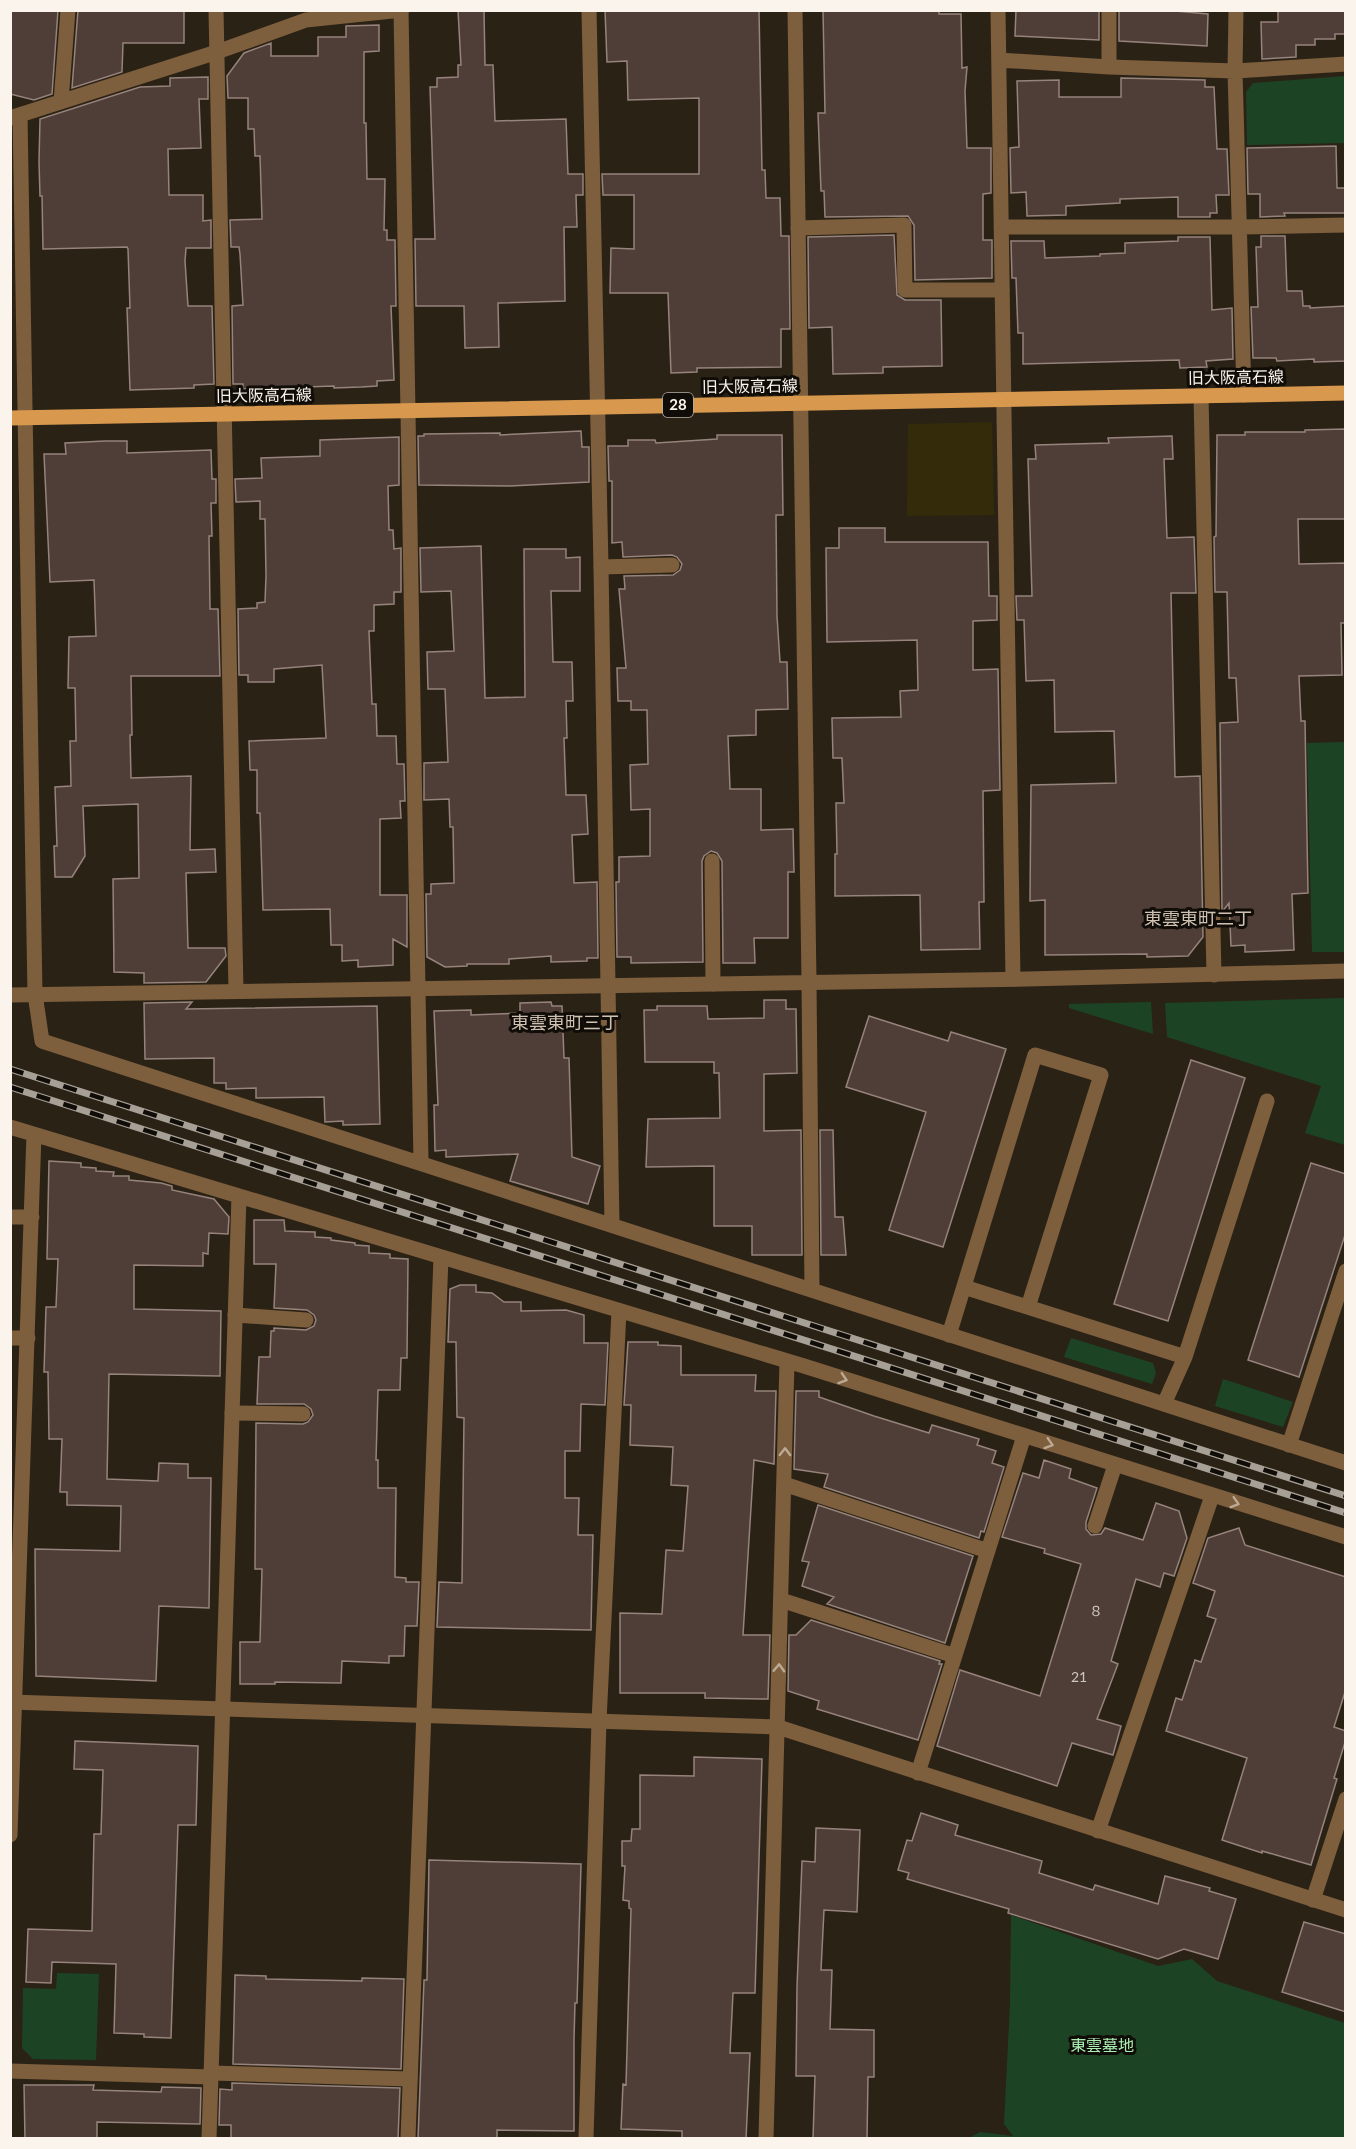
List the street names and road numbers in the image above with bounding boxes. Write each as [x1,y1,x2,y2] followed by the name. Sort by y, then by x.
[1188,366,1284,387] street label: 旧大阪高石線
[702,375,798,396] street label: 旧大阪高石線
[216,384,312,405] street label: 旧大阪高石線
[663,393,693,417] road number: 28

